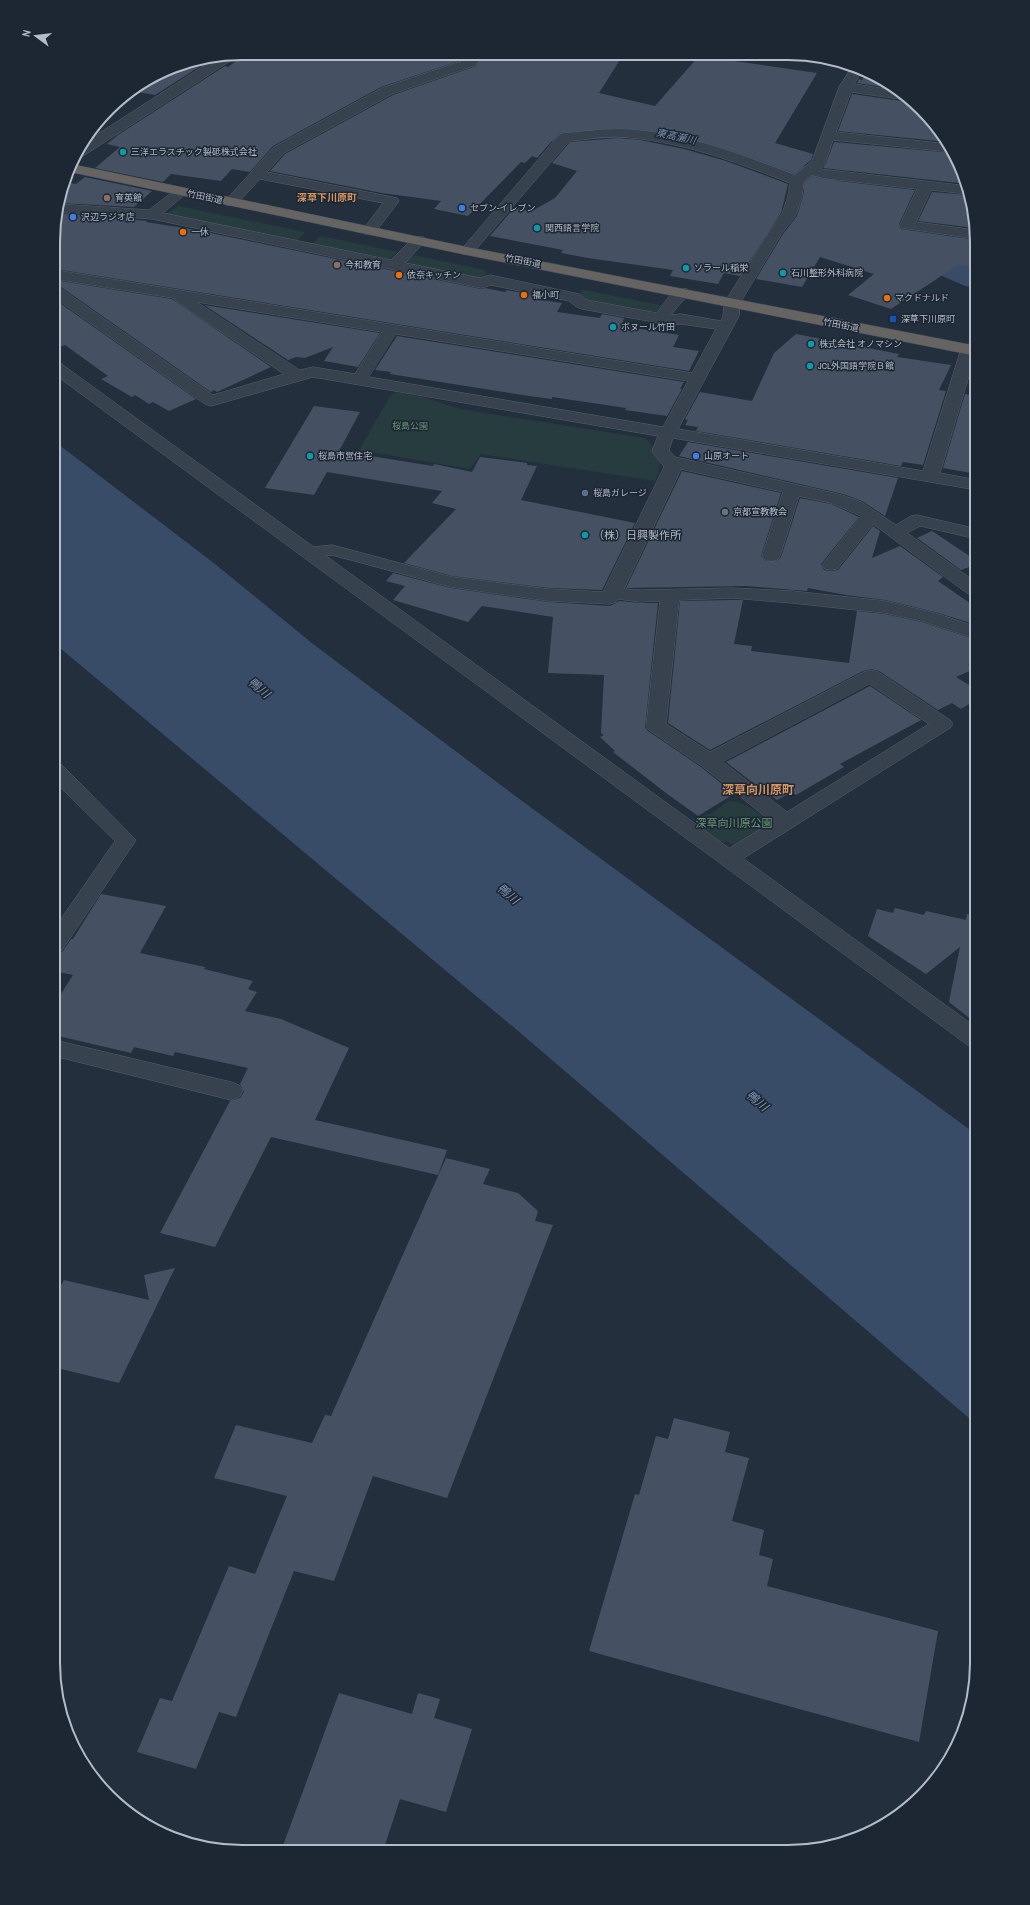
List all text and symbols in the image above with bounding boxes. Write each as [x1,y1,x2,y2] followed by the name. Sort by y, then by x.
[16,16,56,56] north arrow
[19,28,34,38] text: N
[655,126,698,147] water label: 東高瀬川
[131,146,257,158] place label: 三洋エラスチック製砥株式会社
[118,147,128,157] marker: 三洋エラスチック製砥株式会社
[186,187,224,207] street label: 竹田街道
[297,191,357,204] district label: 深草下川原町
[115,192,142,204] place label: 育英館
[102,193,112,203] marker: 育英館
[470,202,535,214] place label: セブン-イレブン
[457,203,467,213] marker: セブン-イレブン
[81,211,135,223] place label: 沢辺ラジオ店
[68,212,78,222] marker: 沢辺ラジオ店
[545,222,599,234] place label: 関西語言学院
[532,223,542,233] marker: 関西語言学院
[191,226,209,238] place label: 一休
[178,227,188,237] marker: 一休
[504,252,542,270] street label: 竹田街道
[345,259,381,271] place label: 今和教育
[332,260,342,270] marker: 今和教育
[694,262,749,274] place label: ソラール稲栄
[681,263,691,273] marker: ソラール稲栄
[791,267,863,279] place label: 石川整形外科病院
[778,268,788,278] marker: 石川整形外科病院
[407,269,461,281] place label: 依奈キッチン
[394,270,404,280] marker: 依奈キッチン
[532,289,559,301] place label: 福小町
[519,290,529,300] marker: 福小町
[895,292,949,304] place label: マクドナルド
[882,293,892,303] marker: マクドナルド
[901,313,955,325] place label: 深草下川原町
[888,314,898,324] marker: 深草下川原町
[822,316,860,334] street label: 竹田街道
[621,321,675,333] place label: ボヌール竹田
[608,322,618,332] marker: ボヌール竹田
[819,338,902,350] place label: 株式会社 オノマシン
[806,339,816,349] marker: 株式会社 オノマシン
[818,360,894,372] place label: JCL外国語学院Ｂ館
[805,361,815,371] marker: JCL外国語学院Ｂ館
[392,420,428,432] park label: 桜島公園
[318,450,372,462] place label: 桜島市営住宅
[704,450,749,462] place label: 山原オート
[305,451,315,461] marker: 桜島市営住宅
[691,451,701,461] marker: 山原オート
[593,487,647,499] place label: 桜島ガレージ
[580,488,590,498] marker: 桜島ガレージ
[733,506,787,518] place label: 京都宣教教会
[720,507,730,517] marker: 京都宣教教会
[593,528,682,542] place label: （株）日興製作所
[580,530,590,540] marker: （株）日興製作所
[245,674,275,703] water label: 鴨川
[722,782,794,798] district label: 深草向川原町
[696,816,773,830] park label: 深草向川原公園
[494,880,524,909] water label: 鴨川
[743,1087,773,1116] water label: 鴨川

